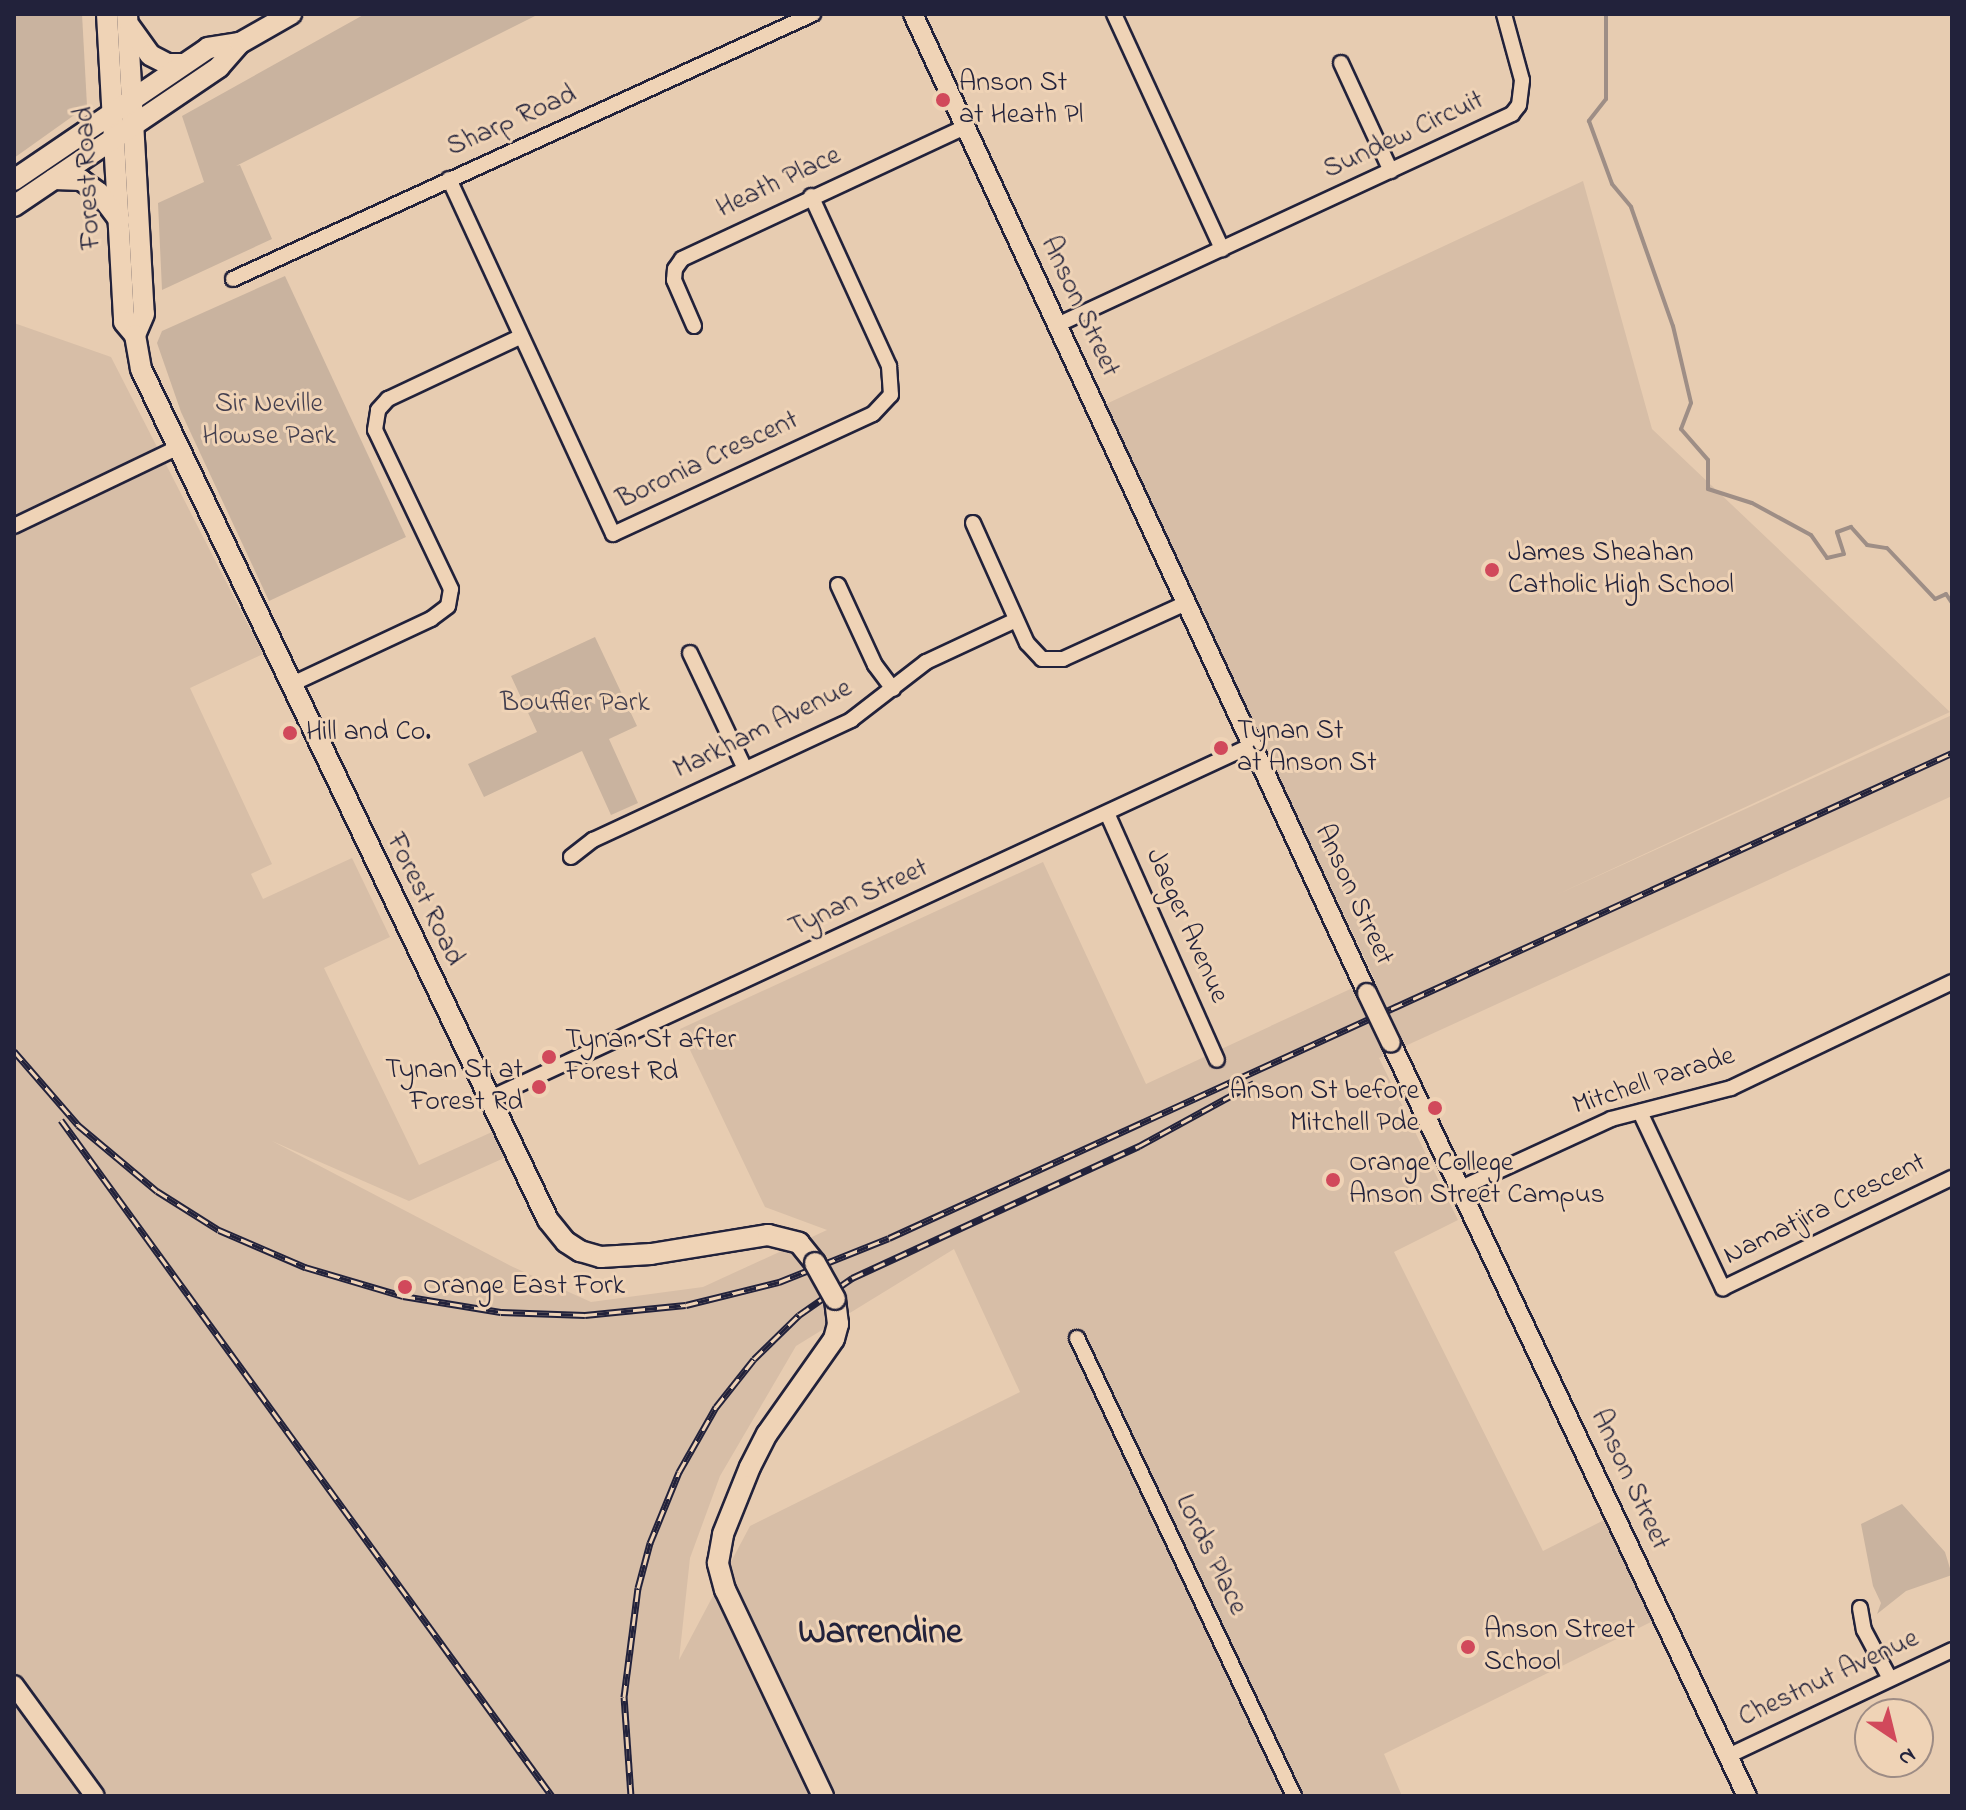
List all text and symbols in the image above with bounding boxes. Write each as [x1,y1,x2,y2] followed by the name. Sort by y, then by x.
[959,67,1083,133] place label: Anson St at Heath Pl
[442,79,582,165] street label: Sharp Road
[1318,84,1490,188] street label: Sundew Circuit
[934,91,952,109] marker: Anson St at Heath Pl
[68,106,110,250] street label: Forest Road
[712,140,846,226] street label: Heath Place
[1032,231,1126,383] street label: Anson Street
[202,388,336,454] park label: Sir Neville Howse Park
[612,404,804,518] street label: Boronia Crescent
[1508,537,1734,603] place label: James Sheahan Catholic High School
[1483,561,1501,579] marker: James Sheahan Catholic High School
[668,672,858,788] street label: Markham Avenue
[500,687,650,721] park label: Bouffler Park
[1237,715,1377,781] place label: Tynan St at Anson St
[306,716,431,750] place label: Hill and Co.
[281,724,299,742] marker: Hill and Co.
[1212,739,1230,757] marker: Tynan St at Anson St
[1306,819,1400,971] street label: Anson Street
[378,828,470,972] street label: Forest Road
[1137,843,1235,1009] street label: Jaeger Avenue
[784,852,934,946] street label: Tynan Street
[565,1024,736,1090] place label: Tynan St after Forest Rd
[1569,1040,1739,1124] street label: Mitchell Parade
[540,1048,558,1066] marker: Tynan St after Forest Rd
[385,1054,523,1120] place label: Tynan St at Forest Rd
[1230,1075,1419,1141] place label: Anson St before Mitchell Pde
[530,1078,548,1096] marker: Tynan St at Forest Rd
[1426,1099,1444,1117] marker: Anson St before Mitchell Pde
[1349,1147,1605,1213] place label: Orange College Anson Street Campus
[1718,1147,1932,1273] street label: Namatjira Crescent
[1324,1171,1342,1189] marker: Orange College Anson Street Campus
[423,1270,625,1304] place label: Orange East Fork
[394,1276,416,1298] marker: Orange East Fork
[1582,1404,1676,1556] street label: Anson Street
[1166,1489,1254,1621] street label: Lords Place
[798,1612,962,1656] district label: Warrendine
[1484,1614,1635,1680] place label: Anson Street School
[1734,1623,1924,1735] street label: Chestnut Avenue
[1459,1638,1477,1656] marker: Anson Street School
[1854,1698,1934,1778] north arrow
[1891,1739,1922,1773] text: N

